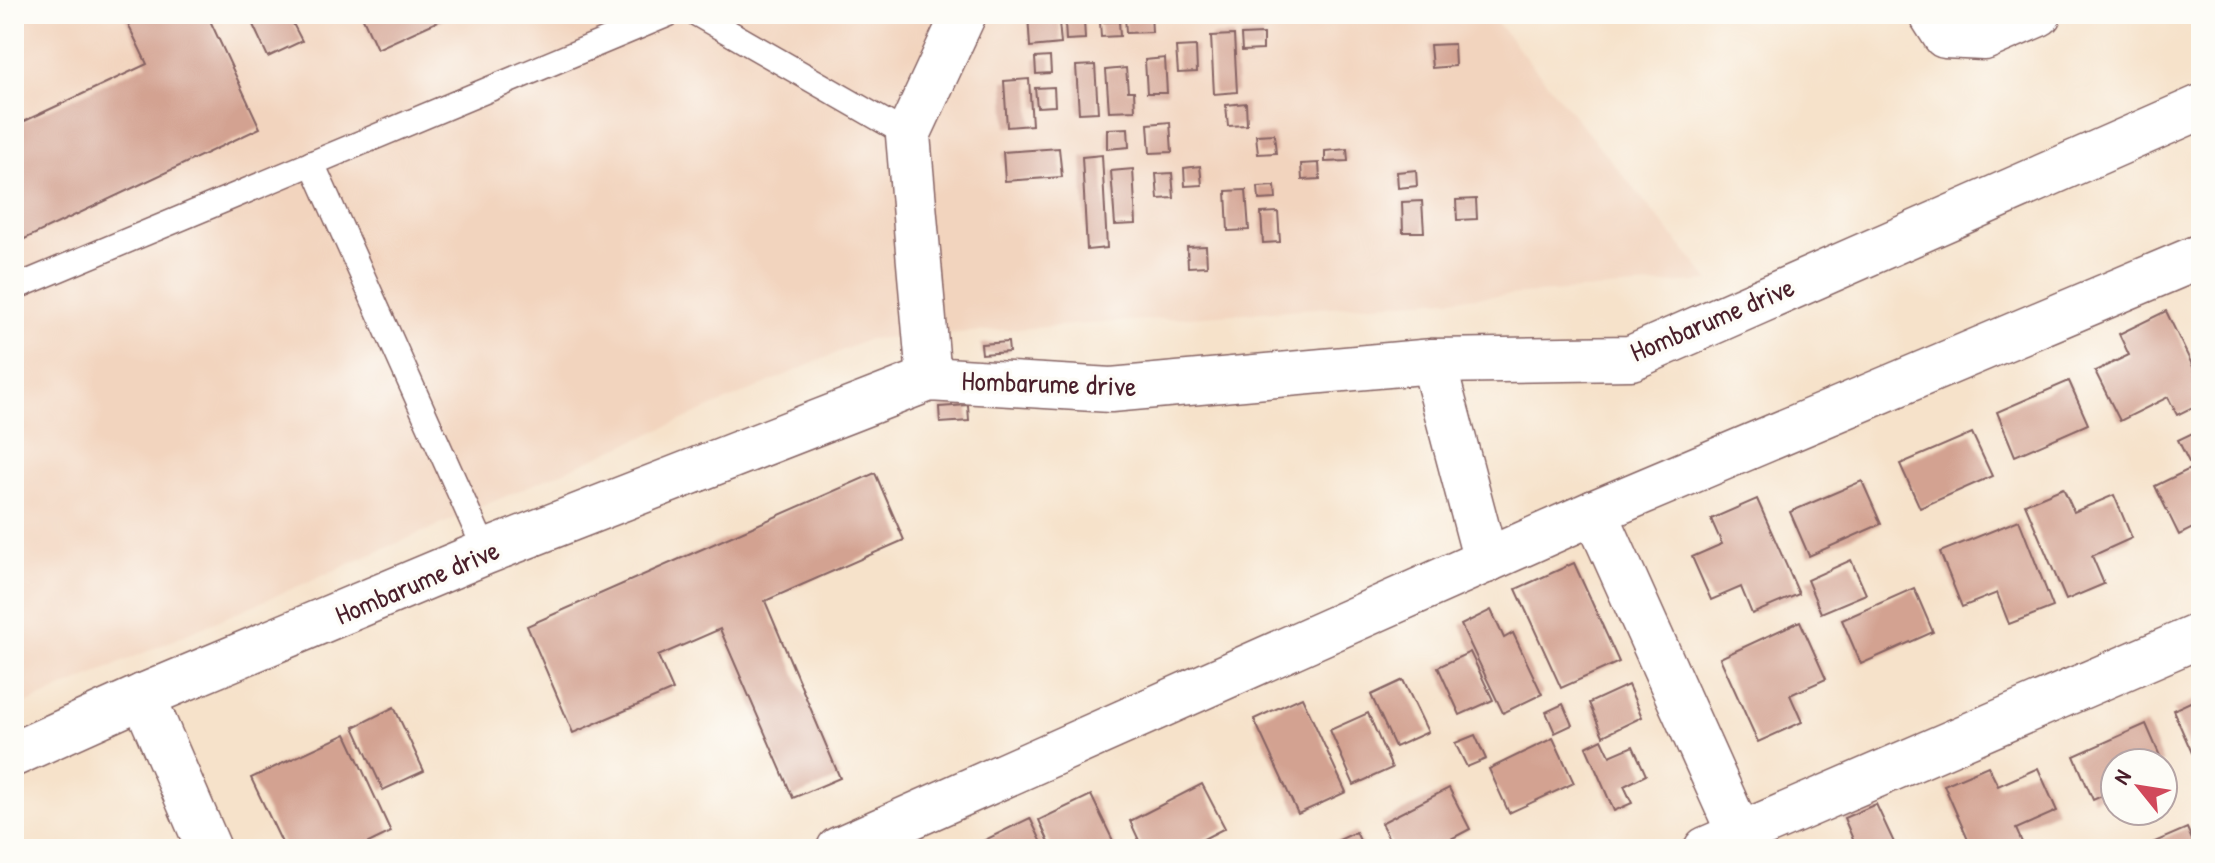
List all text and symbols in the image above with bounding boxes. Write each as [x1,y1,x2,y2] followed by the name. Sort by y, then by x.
[1624,267,1800,371] street label: Hombarume drive
[961,361,1137,405] street label: Hombarume drive
[329,530,505,634] street label: Hombarume drive
[2099,747,2179,827] north arrow
[2106,764,2138,790] text: N

